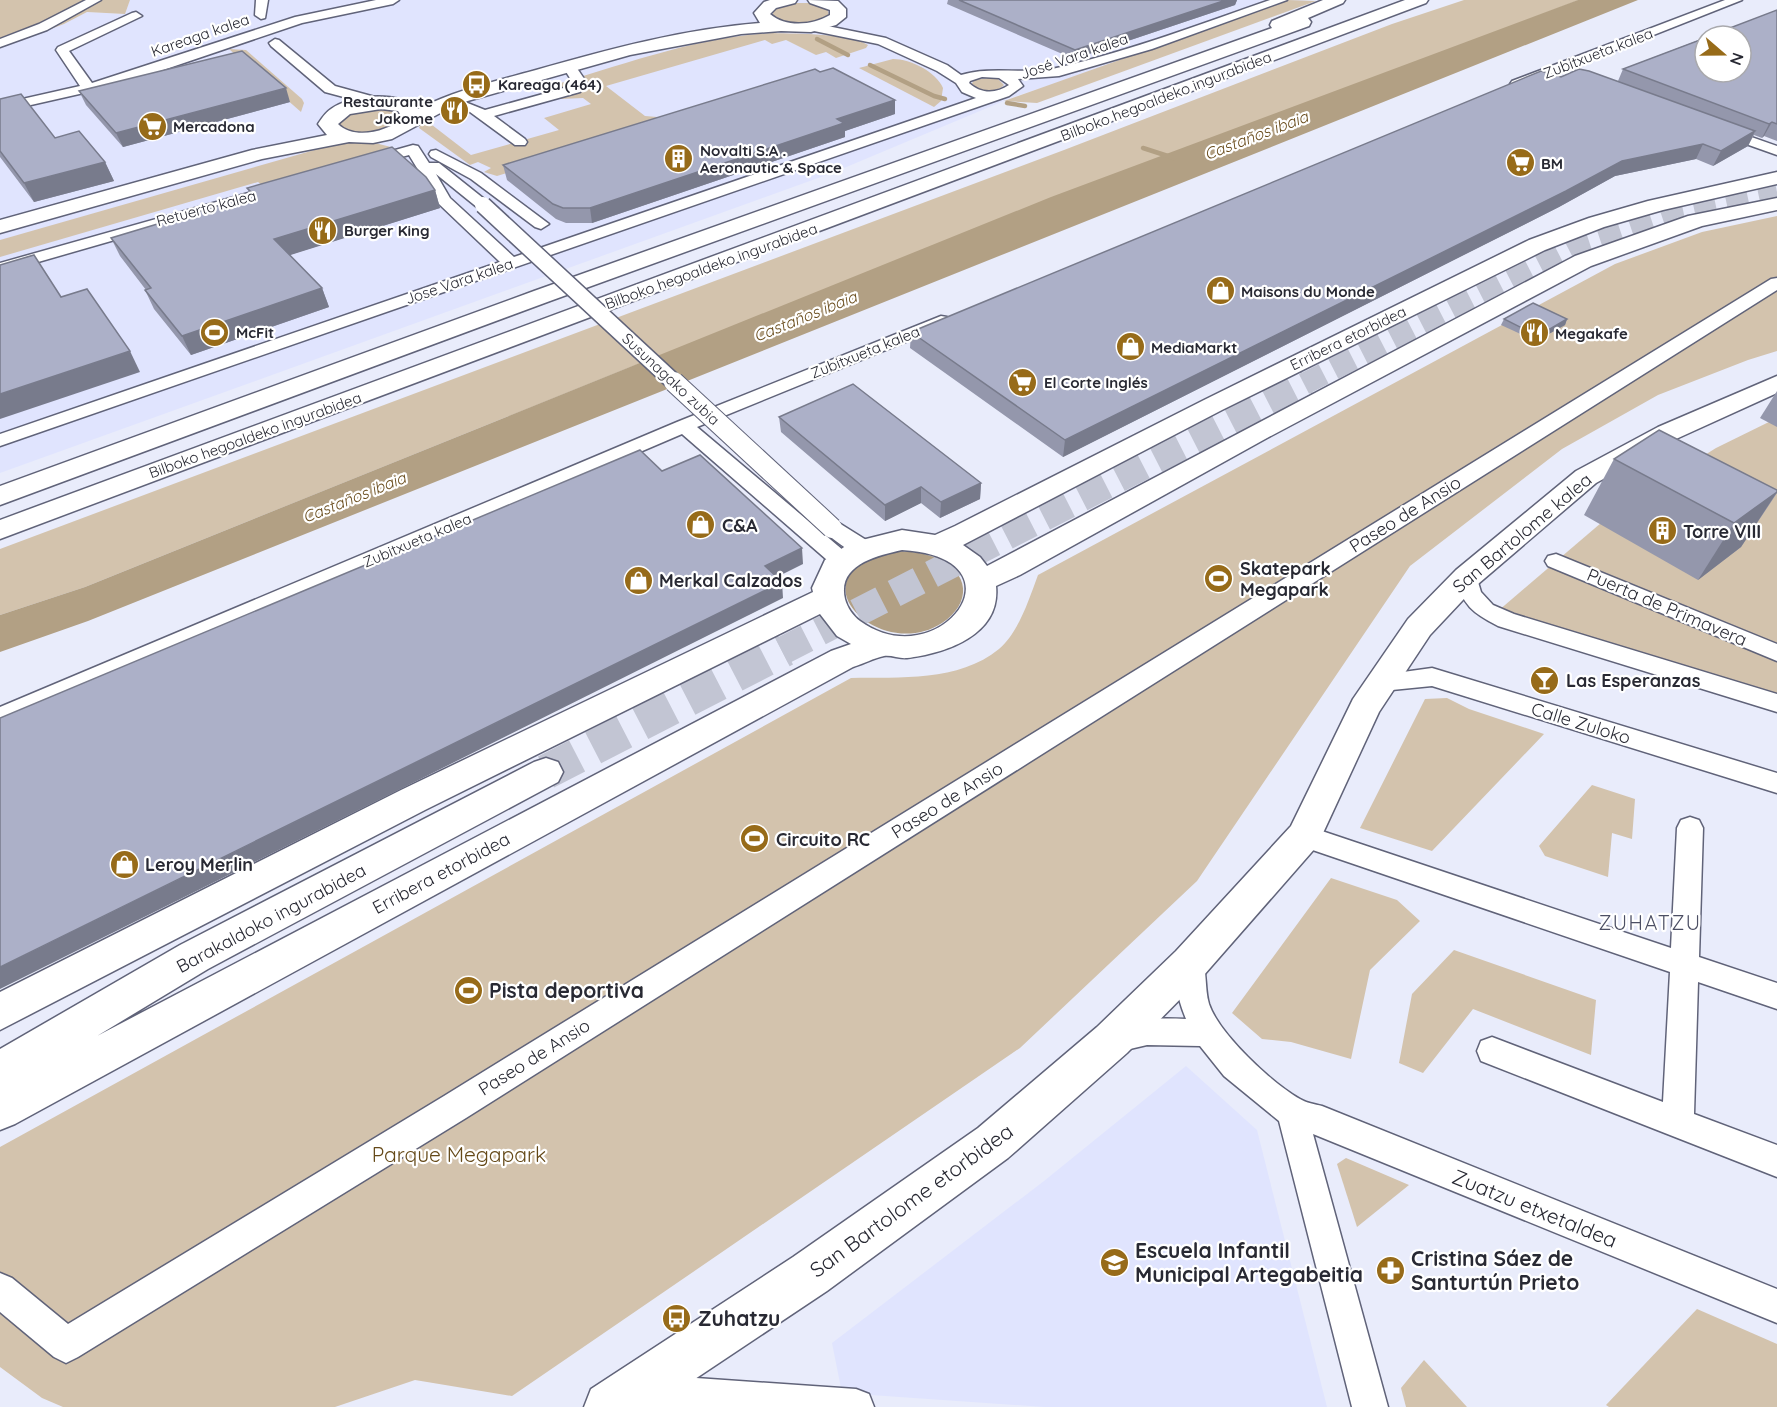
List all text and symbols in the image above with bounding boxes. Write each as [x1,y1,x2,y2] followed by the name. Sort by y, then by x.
[148,9,252,61] street label: Kareaga kalea
[1540,23,1656,83] street label: Zubitxueta kalea
[1693,24,1753,84] north arrow
[1018,29,1130,83] street label: José Vara kalea
[1058,47,1274,145] street label: Bilboko hegoaldeko ingurabidea
[1726,50,1749,68] text: N
[461,68,493,100] bus stop icon: Kareaga (464)
[498,75,602,94] place label: Kareaga (464)
[343,92,433,128] place label: Restaurante Jakome
[438,94,470,126] restaurant icon: Restaurante Jakome
[1201,106,1312,164] water label: Castaños ibaia
[136,110,168,142] supermarket icon: Mercadona
[173,117,255,136] place label: Mercadona
[700,141,842,177] place label: Novalti S.A . Aeronautic & Space
[663,143,695,175] building icon: Novalti S.A . Aeronautic & Space
[1504,147,1536,179] supermarket icon: BM
[1541,154,1563,173] place label: BM
[154,186,258,230] street label: Retuerto kalea
[307,214,339,246] restaurant icon: Burger King
[602,219,820,313] street label: Bilboko hegoaldeko ingurabidea
[344,221,430,240] place label: Burger King
[403,254,515,308] street label: Jose Vara kalea
[1204,275,1236,307] shop icon: Maisons du Monde
[1241,282,1375,301] place label: Maisons du Monde
[750,286,861,346] water label: Castaños ibaia
[1287,302,1409,374] street label: Erribera etorbidea
[199,316,231,348] sports icon: McFit
[1518,317,1550,349] restaurant icon: Megakafe
[808,321,922,383] street label: Zubitxueta kalea
[236,323,274,342] place label: McFit
[1555,324,1628,343] place label: Megakafe
[618,329,724,429] street label: Susunagako zubia
[1114,331,1146,363] shop icon: MediaMarkt
[1151,338,1237,357] place label: MediaMarkt
[1007,366,1039,398] supermarket icon: El Corte Inglés
[1044,373,1148,392] place label: El Corte Inglés
[146,388,364,482] street label: Bilboko hegoaldeko ingurabidea
[299,467,410,527] water label: Castaños ibaia
[1448,468,1596,598] street label: San Bartolome kalea
[1345,471,1465,557] street label: Paseo de Ansio
[360,509,474,571] street label: Zubitxueta kalea
[685,509,717,541] shop icon: C&A
[722,514,758,537] place label: C&A
[1646,515,1678,547] building icon: Torre VIII
[1683,520,1761,543] place label: Torre VIII
[1240,557,1331,601] place label: Skatepark Megapark
[1203,562,1235,594] sports icon: Skatepark Megapark
[1583,563,1751,651] street label: Puerta de Primavera
[622,564,654,596] shop icon: Merkal Calzados
[659,569,803,592] place label: Merkal Calzados
[1529,664,1561,696] bar icon: Las Esperanzas
[1566,669,1701,692] place label: Las Esperanzas
[1529,697,1633,749] street label: Calle Zuloko
[887,757,1007,843] street label: Paseo de Ansio
[739,823,771,855] sports icon: Circuito RC
[368,827,514,919] street label: Erribera etorbidea
[776,828,870,851] place label: Circuito RC
[108,848,140,880] shop icon: Leroy Merlin
[145,853,253,876] place label: Leroy Merlin
[172,858,370,978] street label: Barakaldoko ingurabidea
[1598,910,1702,935] district label: ZUHATZU
[452,974,484,1006] sports icon: Pista deportiva
[489,977,644,1003] place label: Pista deportiva
[474,1014,594,1100] street label: Paseo de Ansio
[804,1118,1018,1282] street label: San Bartolome etorbidea
[372,1141,546,1167] park label: Parque Megapark
[1449,1163,1621,1253] street label: Zuatzu etxetaldea
[1135,1237,1363,1287] place label: Escuela Infantil Municipal Artegabeitia
[1411,1245,1579,1295] place label: Cristina Sáez de Santurtún Prieto
[1098,1246,1130,1278] school or university icon: Escuela Infantil Municipal Artegabeitia
[1374,1254,1406,1286] pharmacy icon: Cristina Sáez de Santurtún Prieto
[661,1302,693,1334] bus stop icon: Zuhatzu
[698,1305,780,1331] place label: Zuhatzu

